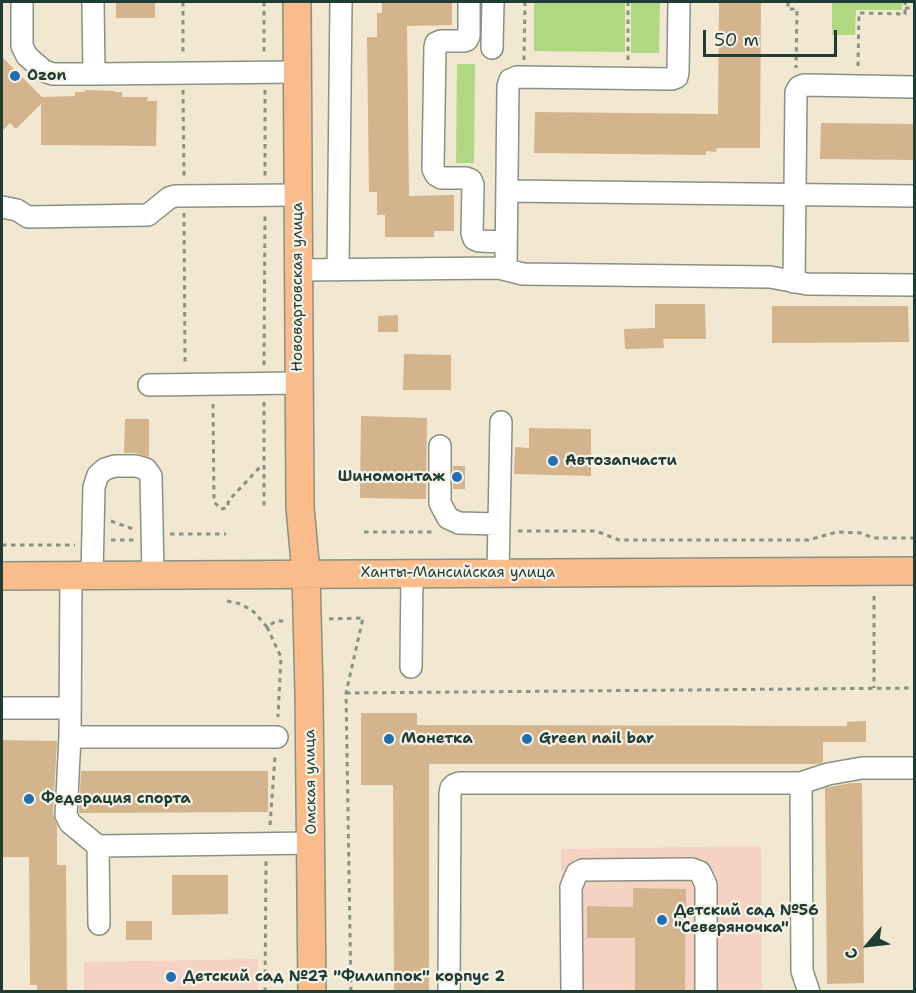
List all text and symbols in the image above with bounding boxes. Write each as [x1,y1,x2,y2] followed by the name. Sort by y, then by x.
[706,18,840,56] scale bar
[714,28,759,52] text: 50 m
[27,67,67,85] place label: Ozon
[8,69,22,83] marker: Ozon
[289,202,307,372] street label: Нововартовская улица
[565,452,677,470] place label: Автозапчасти
[546,454,560,468] marker: Автозапчасти
[338,468,445,486] place label: Шиномонтаж
[450,470,464,484] marker: Шиномонтаж
[361,564,555,582] street label: Ханты-Мансийская улица
[301,729,321,835] street label: Омская улица
[401,730,473,748] place label: Монетка
[539,730,654,748] place label: Green nail bar
[382,732,396,746] marker: Монетка
[520,732,534,746] marker: Green nail bar
[41,790,191,808] place label: Федерация спорта
[22,792,36,806] marker: Федерация спорта
[674,902,819,937] place label: Детский сад №56 "Северяночка"
[655,913,669,927] marker: Детский сад №56 "Северяночка"
[838,915,898,975] north arrow
[840,944,863,963] text: С
[183,968,505,986] place label: Детский сад №27 "Филиппок" корпус 2
[164,970,178,984] marker: Детский сад №27 "Филиппок" корпус 2

